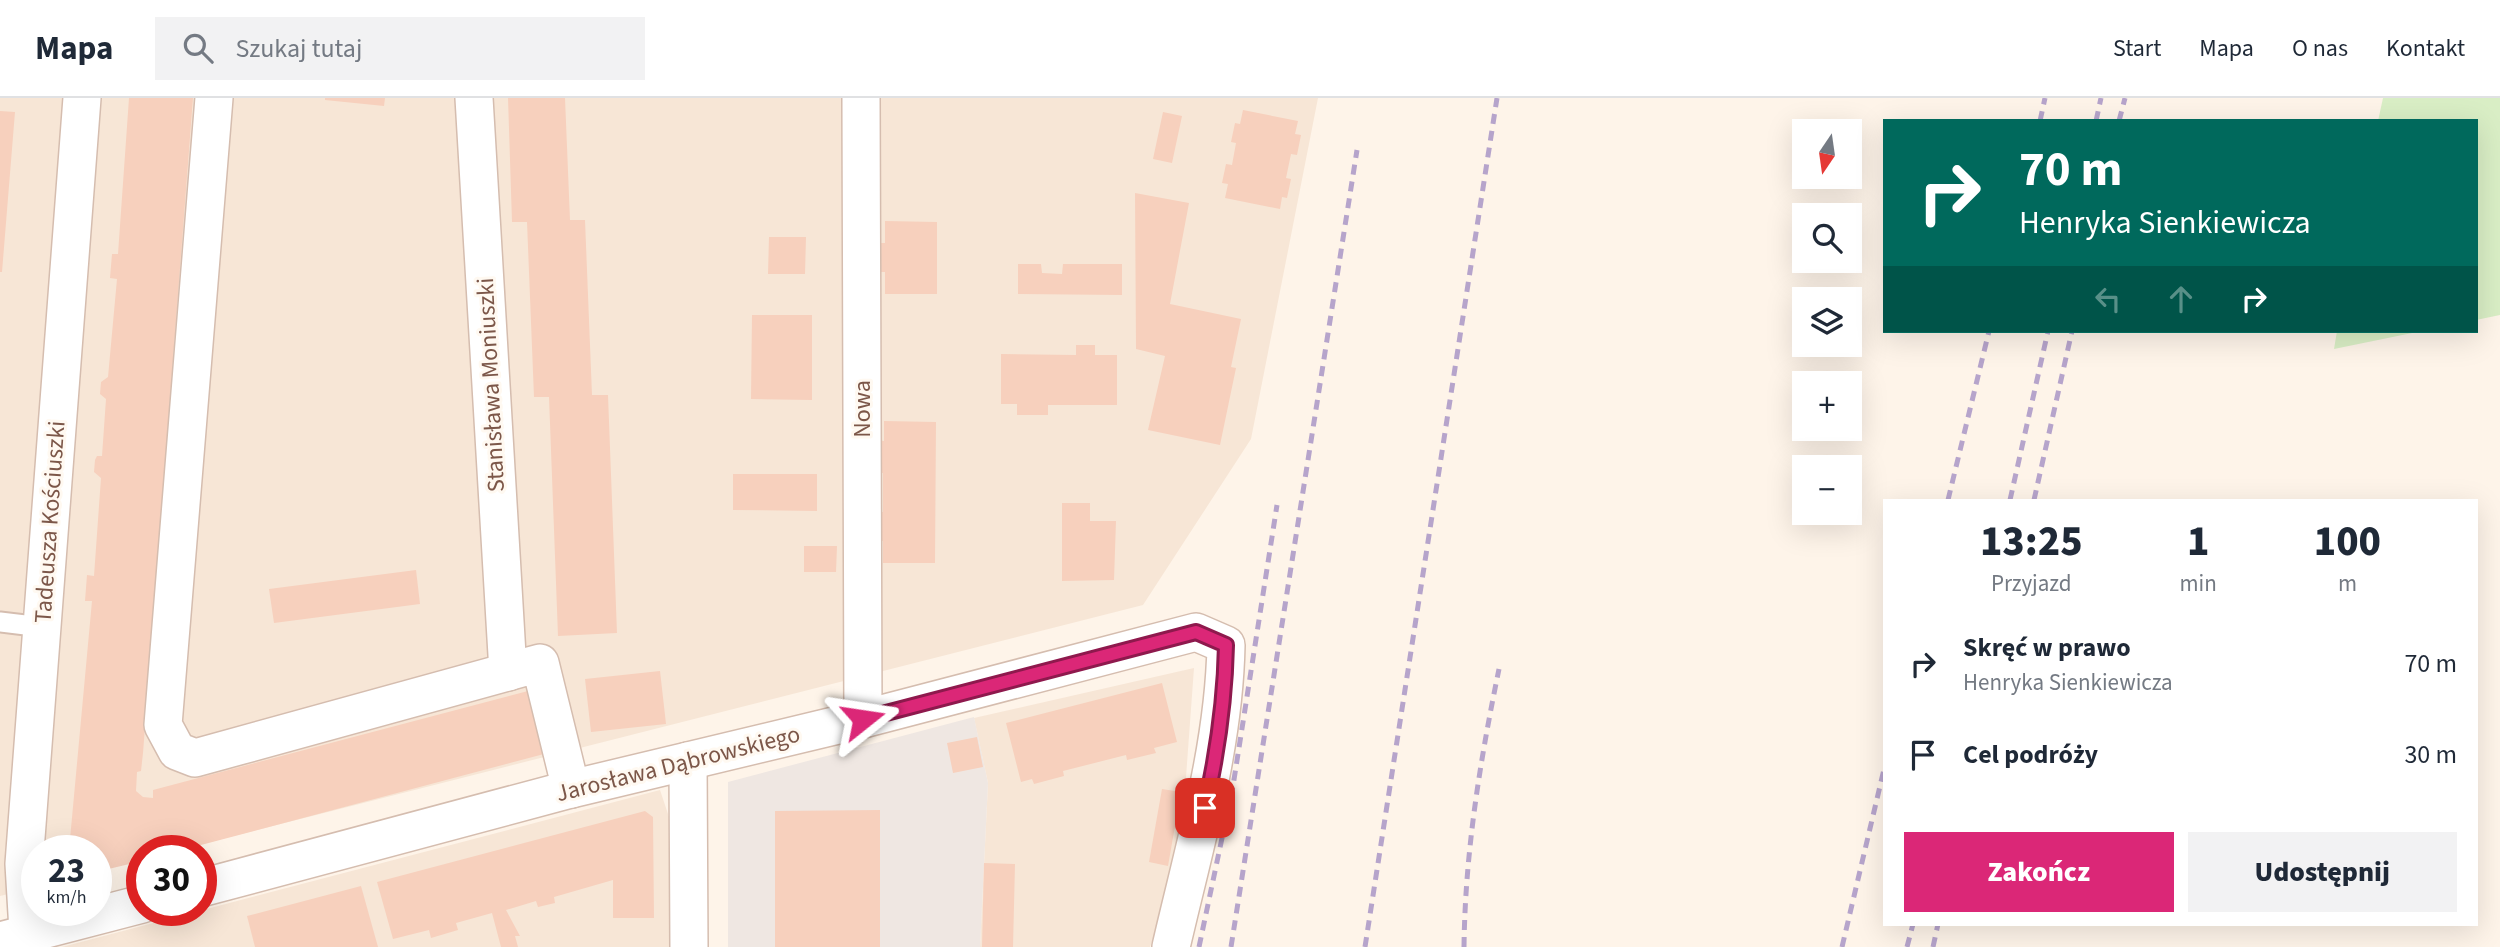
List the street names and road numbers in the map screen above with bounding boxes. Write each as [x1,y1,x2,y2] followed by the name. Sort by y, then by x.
[468,277,514,493] street label: Stanisława Moniuszki
[845,380,880,438] street label: Nowa
[25,420,75,624] street label: Tadeusza Kościuszki
[552,717,804,811] street label: Jarosława Dąbrowskiego

